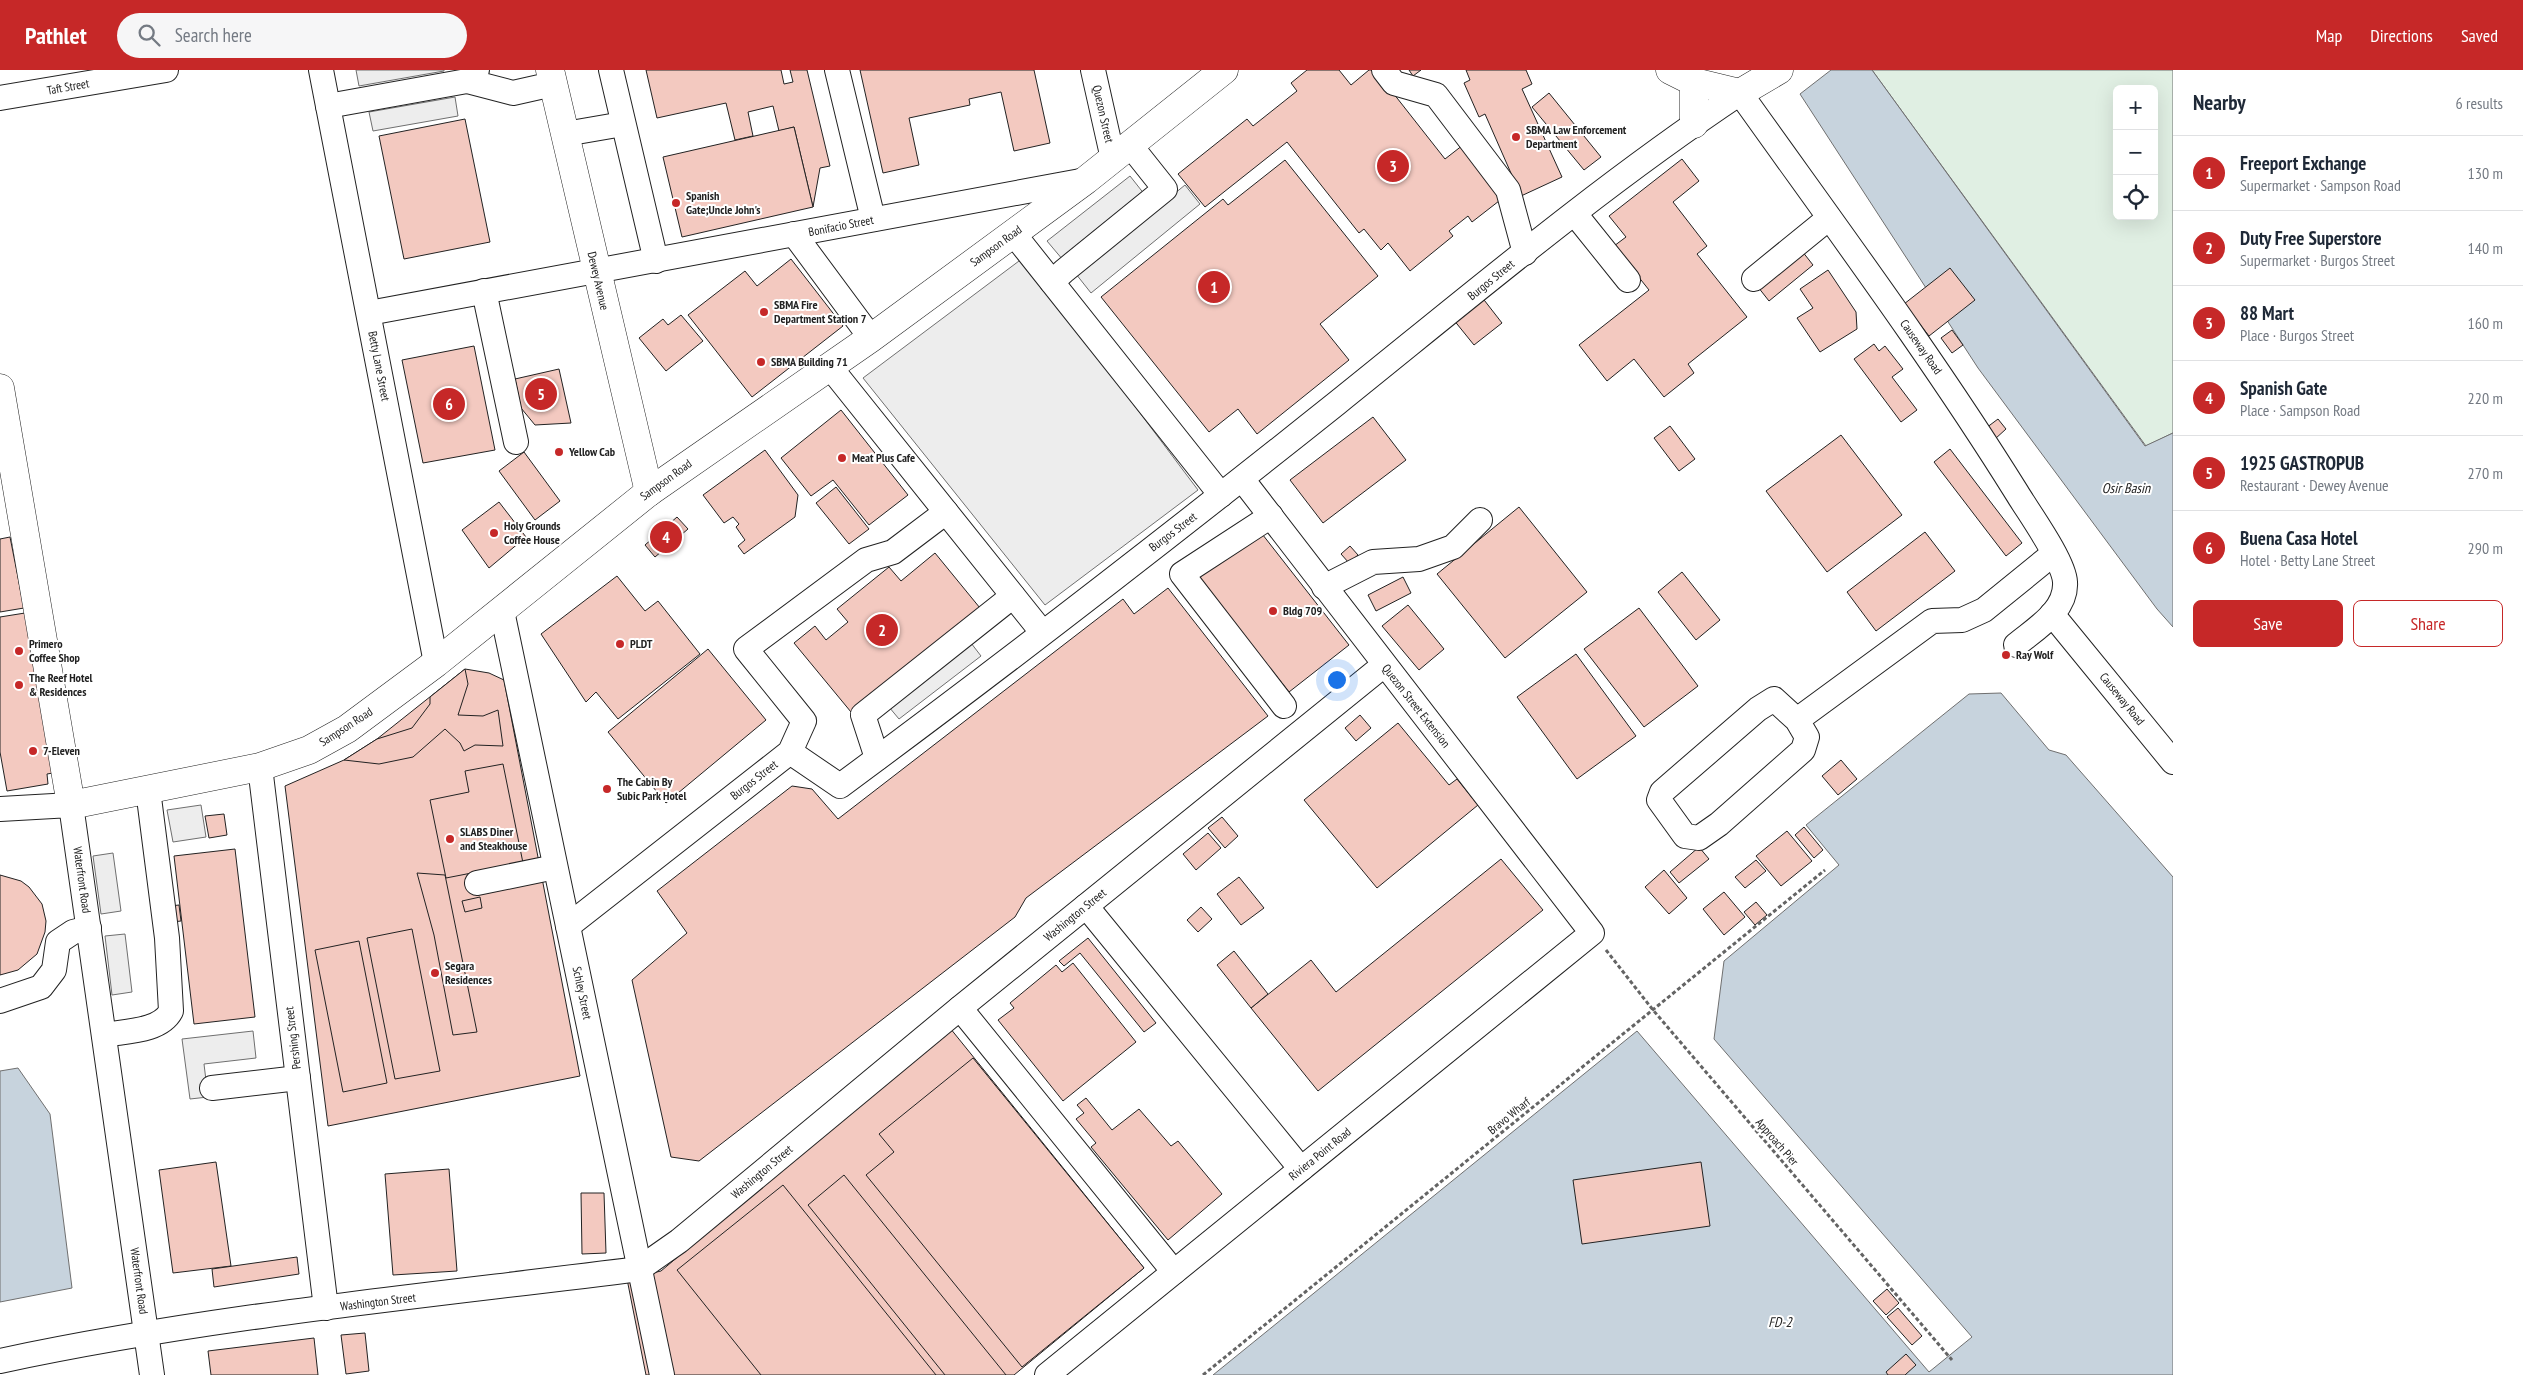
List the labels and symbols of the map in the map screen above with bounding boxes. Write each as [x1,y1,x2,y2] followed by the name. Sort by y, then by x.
[46,75,91,98] street label: Taft Street
[1090,84,1118,145] street label: Quezon Street
[1526,122,1627,151] place label: SBMA Law Enforcement Department
[1510,131,1522,143] marker: SBMA Law Enforcement Department
[1377,147,1409,185] pin: 3
[686,188,761,217] place label: Spanish Gate;Uncle John's
[670,197,682,209] marker: Spanish Gate;Uncle John's
[807,212,875,239] street label: Bonifacio Street
[967,222,1025,269] street label: Sampson Road
[584,250,613,312] street label: Dewey Avenue
[1464,256,1518,303] street label: Burgos Street
[1198,268,1230,306] pin: 1
[774,297,867,326] place label: SBMA Fire Department Station 7
[758,306,770,318] marker: SBMA Fire Department Station 7
[1897,316,1946,377] street label: Causeway Road
[365,330,394,403] street label: Betty Lane Street
[771,354,848,369] place label: SBMA Building 71
[755,356,767,368] marker: SBMA Building 71
[525,375,557,413] pin: 5
[433,385,465,423] pin: 6
[568,444,616,459] place label: Yellow Cab
[553,446,565,458] marker: Yellow Cab
[852,450,915,465] place label: Meat Plus Cafe
[836,452,848,464] marker: Meat Plus Cafe
[637,456,695,503] street label: Sampson Road
[2102,479,2151,497] water label: Osir Basin
[1146,508,1200,554] street label: Burgos Street
[504,518,561,547] place label: Holy Grounds Coffee House
[650,518,682,556] pin: 4
[488,527,500,539] marker: Holy Grounds Coffee House
[1283,603,1322,618] place label: Bldg 709
[1267,605,1279,617] marker: Bldg 709
[866,611,898,649] pin: 2
[29,636,80,665] place label: Primero Coffee Shop
[630,636,653,651] place label: PLDT
[614,638,626,650] marker: PLDT
[13,645,25,657] marker: Primero Coffee Shop
[2016,647,2054,662] place label: Ray Wolf
[2000,649,2012,661] marker: Ray Wolf
[1379,661,1454,750] street label: Quezon Street Extension
[1324,667,1350,693] your location
[2097,669,2148,728] street label: Causeway Road
[29,670,93,699] place label: The Reef Hotel & Residences
[13,679,25,691] marker: The Reef Hotel & Residences
[316,704,375,749] street label: Sampson Road
[43,743,80,758] place label: 7-Eleven
[27,745,39,757] marker: 7-Eleven
[727,756,781,803] street label: Burgos Street
[617,774,686,803] place label: The Cabin By Subic Park Hotel
[601,783,613,795] marker: The Cabin By Subic Park Hotel
[460,824,527,853] place label: SLABS Diner and Steakhouse
[444,833,456,845] marker: SLABS Diner and Steakhouse
[70,846,95,914] street label: Waterfront Road
[1040,884,1109,944] street label: Washington Street
[445,958,492,987] place label: Segara Residences
[570,965,596,1021] street label: Schley Street
[429,967,441,979] marker: Segara Residences
[281,1005,304,1070] street label: Pershing Street
[1484,1093,1534,1137] street label: Bravo Wharf
[1753,1115,1802,1169] street label: Approach Pier
[1286,1124,1354,1183] street label: Riviera Point Road
[728,1141,796,1202] street label: Washington Street
[127,1247,152,1315] street label: Waterfront Road
[339,1289,417,1314] street label: Washington Street
[1768,1313,1793,1331] water label: FD-2

